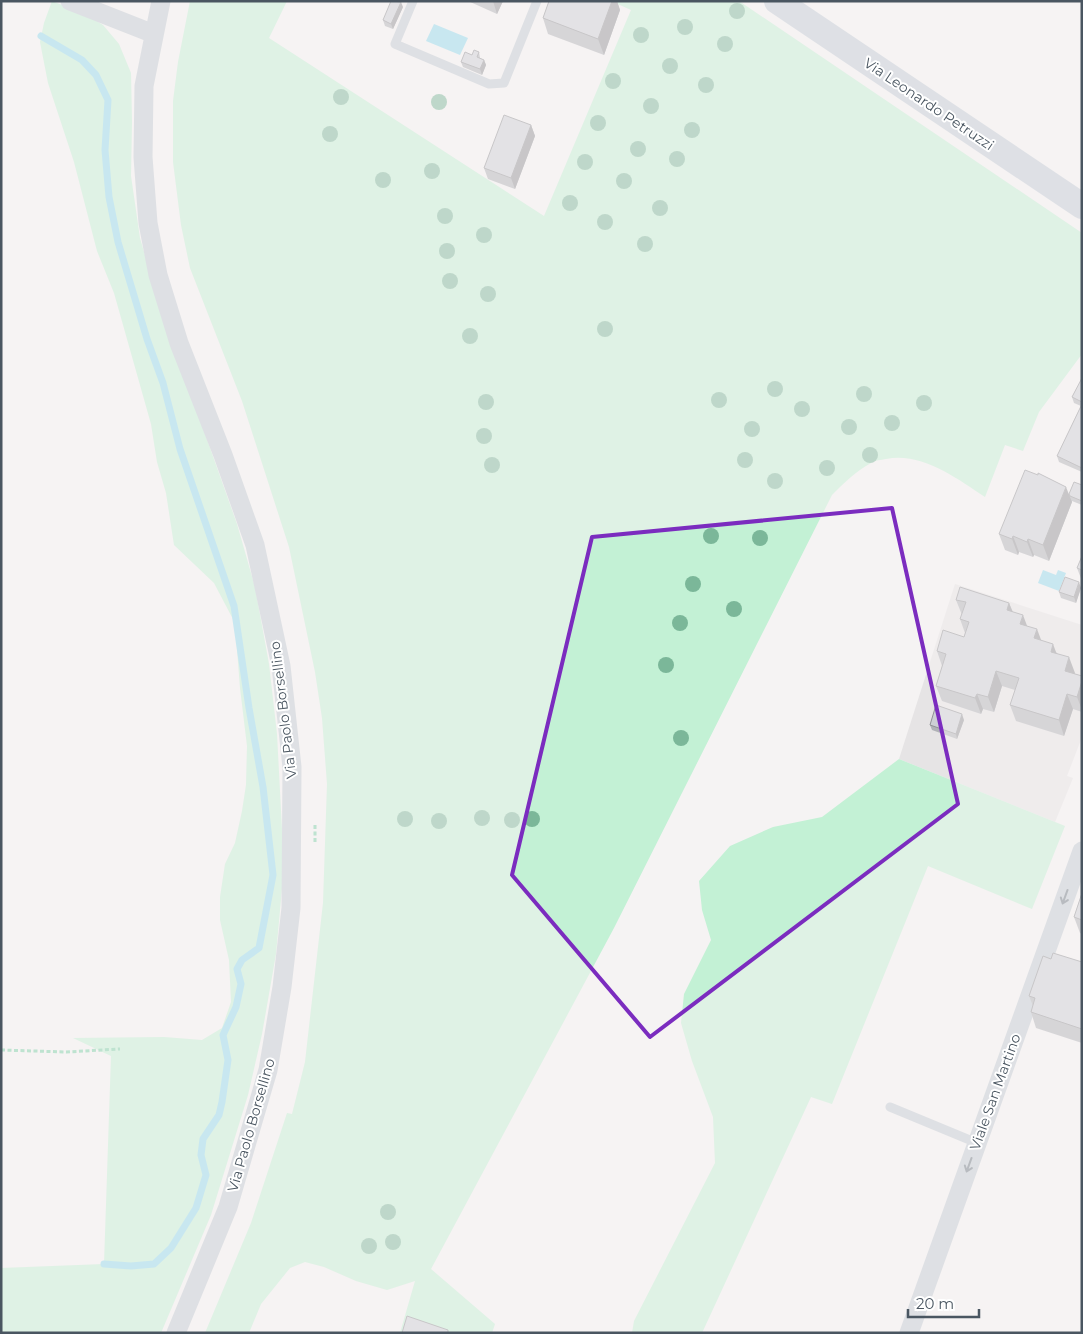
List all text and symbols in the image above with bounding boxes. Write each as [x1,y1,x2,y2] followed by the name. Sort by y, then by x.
[861,54,997,154] street label: Via Leonardo Petruzzi
[266,640,300,780] street label: Via Paolo Borsellino
[1060,888,1069,904] one-way arrow
[966,1031,1024,1153] street label: Viale San Martino
[223,1056,279,1194] street label: Via Paolo Borsellino
[964,1157,973,1172] one-way arrow
[908,1286,979,1318] scale bar
[916,1294,954,1313] text: 20 m

